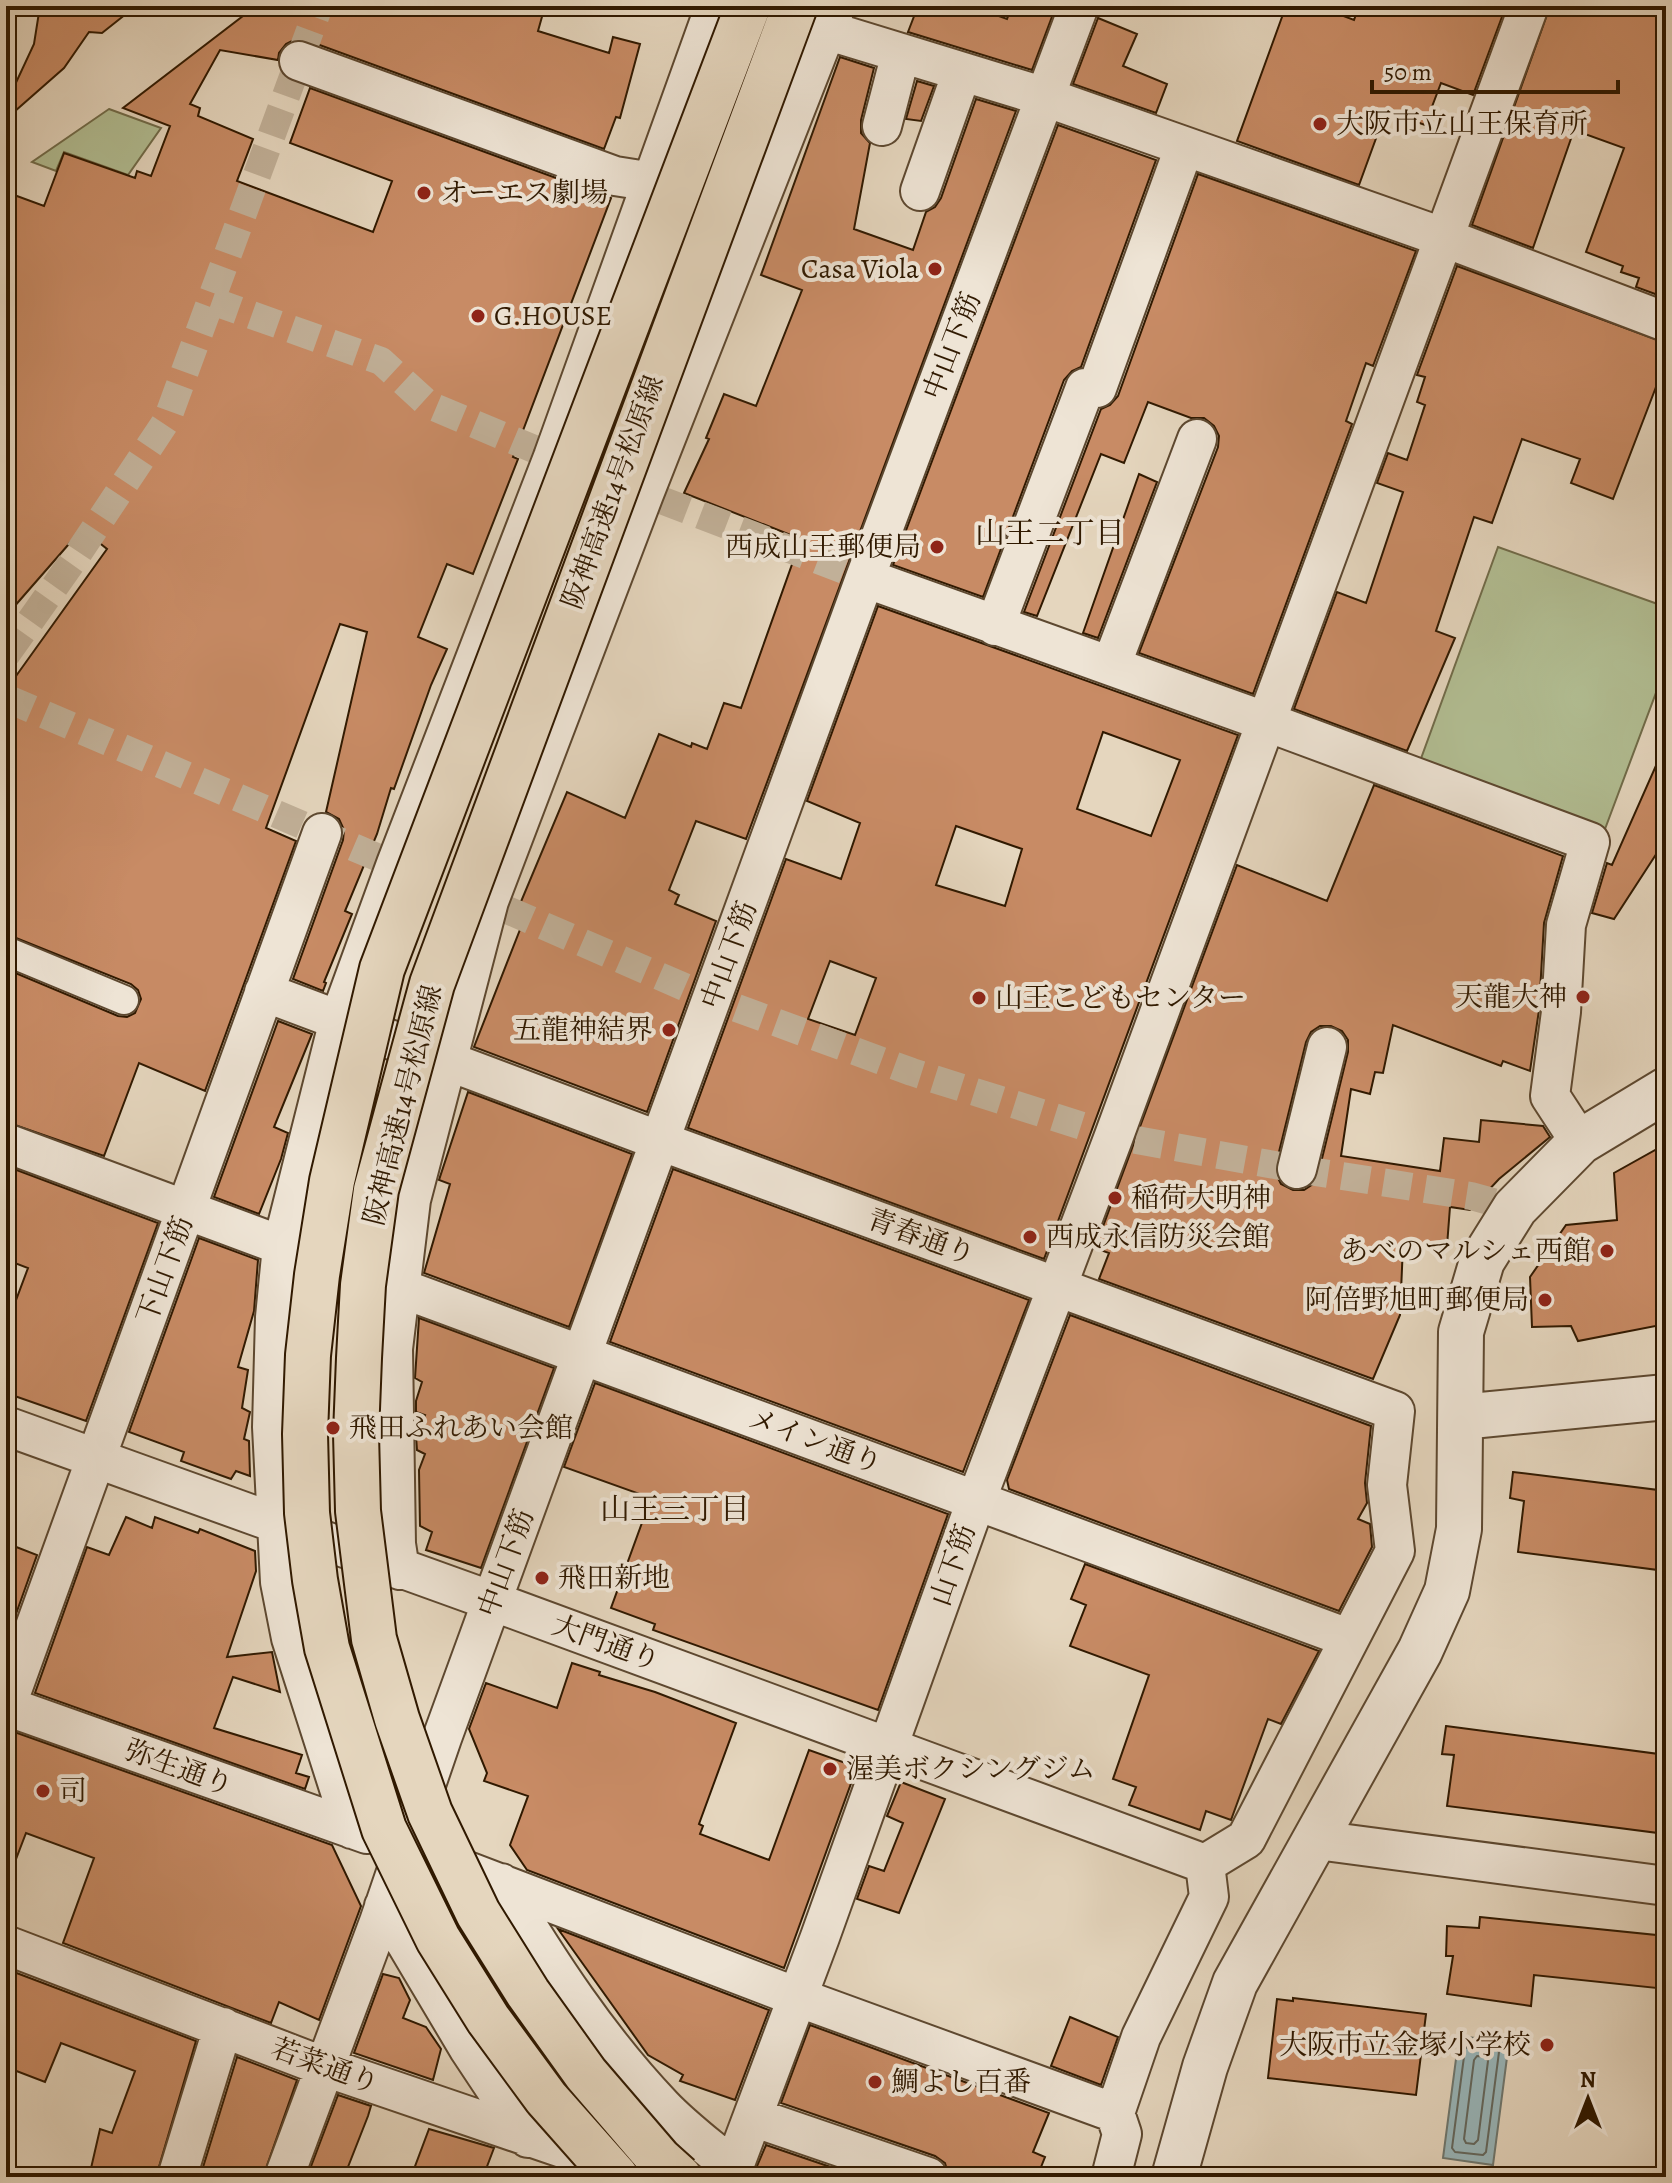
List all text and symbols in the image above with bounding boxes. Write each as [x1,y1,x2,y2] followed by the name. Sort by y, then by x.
[1372,44,1618,94] scale bar
[1384,56,1432,88] text: 50 m
[1336,105,1588,143] place label: 大阪市立山王保育所
[1311,115,1329,133] marker: 大阪市立山王保育所
[440,174,608,212] place label: オーエス劇場
[415,184,433,202] marker: オーエス劇場
[801,250,919,288] place label: Casa Viola
[926,260,944,278] marker: Casa Viola
[914,287,990,405] street label: 中山下筋
[494,297,612,335] place label: G.HOUSE
[469,307,487,325] marker: G.HOUSE
[553,370,673,614] street label: 阪神高速14号松原線
[975,513,1125,553] district label: 山王二丁目
[725,528,921,566] place label: 西成山王郵便局
[928,538,946,556] marker: 西成山王郵便局
[692,896,766,1014] street label: 中山下筋
[1455,978,1567,1016] place label: 天龍大神
[995,979,1246,1017] place label: 山王こどもセンター
[355,981,451,1229] street label: 阪神高速14号松原線
[1574,988,1592,1006] marker: 天龍大神
[970,989,988,1007] marker: 山王こどもセンター
[513,1011,653,1049] place label: 五龍神結界
[660,1021,678,1039] marker: 五龍神結界
[1131,1179,1271,1217] place label: 稲荷大明神
[1106,1189,1124,1207] marker: 稲荷大明神
[862,1200,980,1274] street label: 青春通り
[128,1211,202,1329] street label: 下山下筋
[1046,1218,1270,1256] place label: 西成永信防災会館
[1021,1228,1039,1246] marker: 西成永信防災会館
[1340,1232,1591,1270] place label: あべのマルシェ西館
[1598,1242,1616,1260] marker: あべのマルシェ西館
[1305,1281,1529,1319] place label: 阿倍野旭町郵便局
[1536,1291,1554,1309] marker: 阿倍野旭町郵便局
[743,1399,887,1483] street label: メイン通り
[349,1409,573,1447] place label: 飛田ふれあい会館
[324,1419,342,1437] marker: 飛田ふれあい会館
[600,1489,750,1529] district label: 山王三丁目
[469,1504,543,1622] street label: 中山下筋
[921,1519,985,1611] street label: 山下筋
[558,1559,670,1597] place label: 飛田新地
[533,1569,551,1587] marker: 飛田新地
[547,1606,665,1680] street label: 大門通り
[120,1731,238,1805] street label: 弥生通り
[846,1750,1096,1788] place label: 渥美ボクシングジム
[821,1760,839,1778] marker: 渥美ボクシングジム
[59,1772,87,1810] place label: 司
[34,1782,52,1800] marker: 司
[1279,2026,1531,2064] place label: 大阪市立金塚小学校
[266,2029,384,2103] street label: 若菜通り
[1538,2036,1556,2054] marker: 大阪市立金塚小学校
[1548,2059,1628,2139] north arrow
[891,2063,1031,2101] place label: 鯛よし百番
[1580,2065,1596,2095] text: N
[866,2073,884,2091] marker: 鯛よし百番

